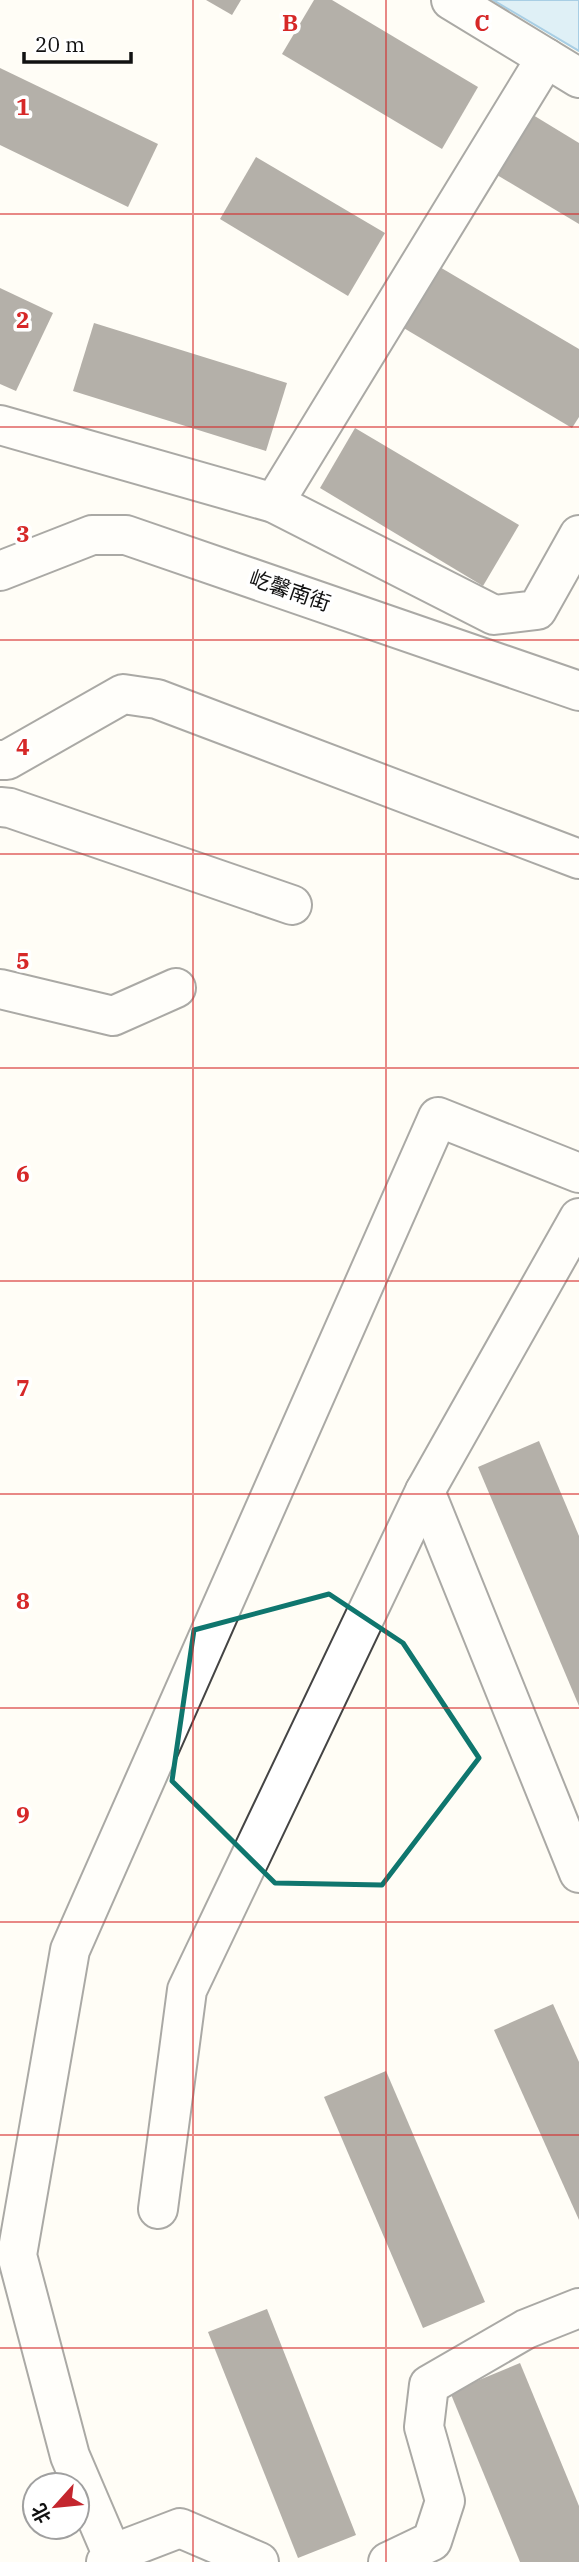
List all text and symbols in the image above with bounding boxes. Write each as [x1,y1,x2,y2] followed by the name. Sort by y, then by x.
[282,7,298,37] text: B
[474,7,490,37] text: C
[24,21,131,65] scale bar
[35,30,85,58] text: 20 m
[16,91,30,121] text: 1
[16,304,30,334] text: 2
[16,518,30,548] text: 3
[246,563,335,617] street label: 屹馨南街
[16,731,30,761] text: 4
[16,945,30,975] text: 5
[16,1158,30,1188] text: 6
[16,1372,30,1402] text: 7
[16,1585,30,1615] text: 8
[16,1799,30,1829] text: 9
[21,2471,91,2541] north arrow
[26,2500,56,2528] text: 北

